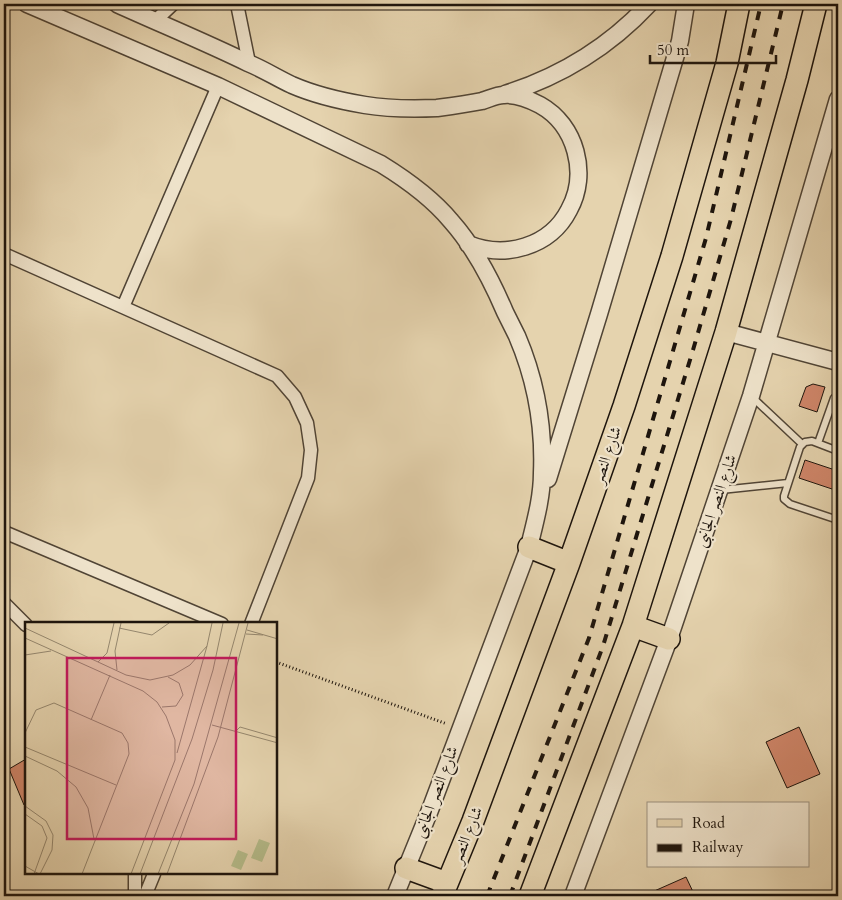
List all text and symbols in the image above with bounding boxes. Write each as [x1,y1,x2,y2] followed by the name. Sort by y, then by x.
[650,32,776,64] scale bar
[657,40,689,60] text: 50 m
[586,423,629,489] street label: شارع النصر
[690,452,744,551] street label: شارع النصر الجانبى
[25,622,278,875] inset map
[408,743,466,842] street label: شارع النصر الجانبى
[647,802,810,868] legend
[445,803,490,869] street label: شارع النصر
[692,813,725,833] text: Road
[692,837,743,857] text: Railway

